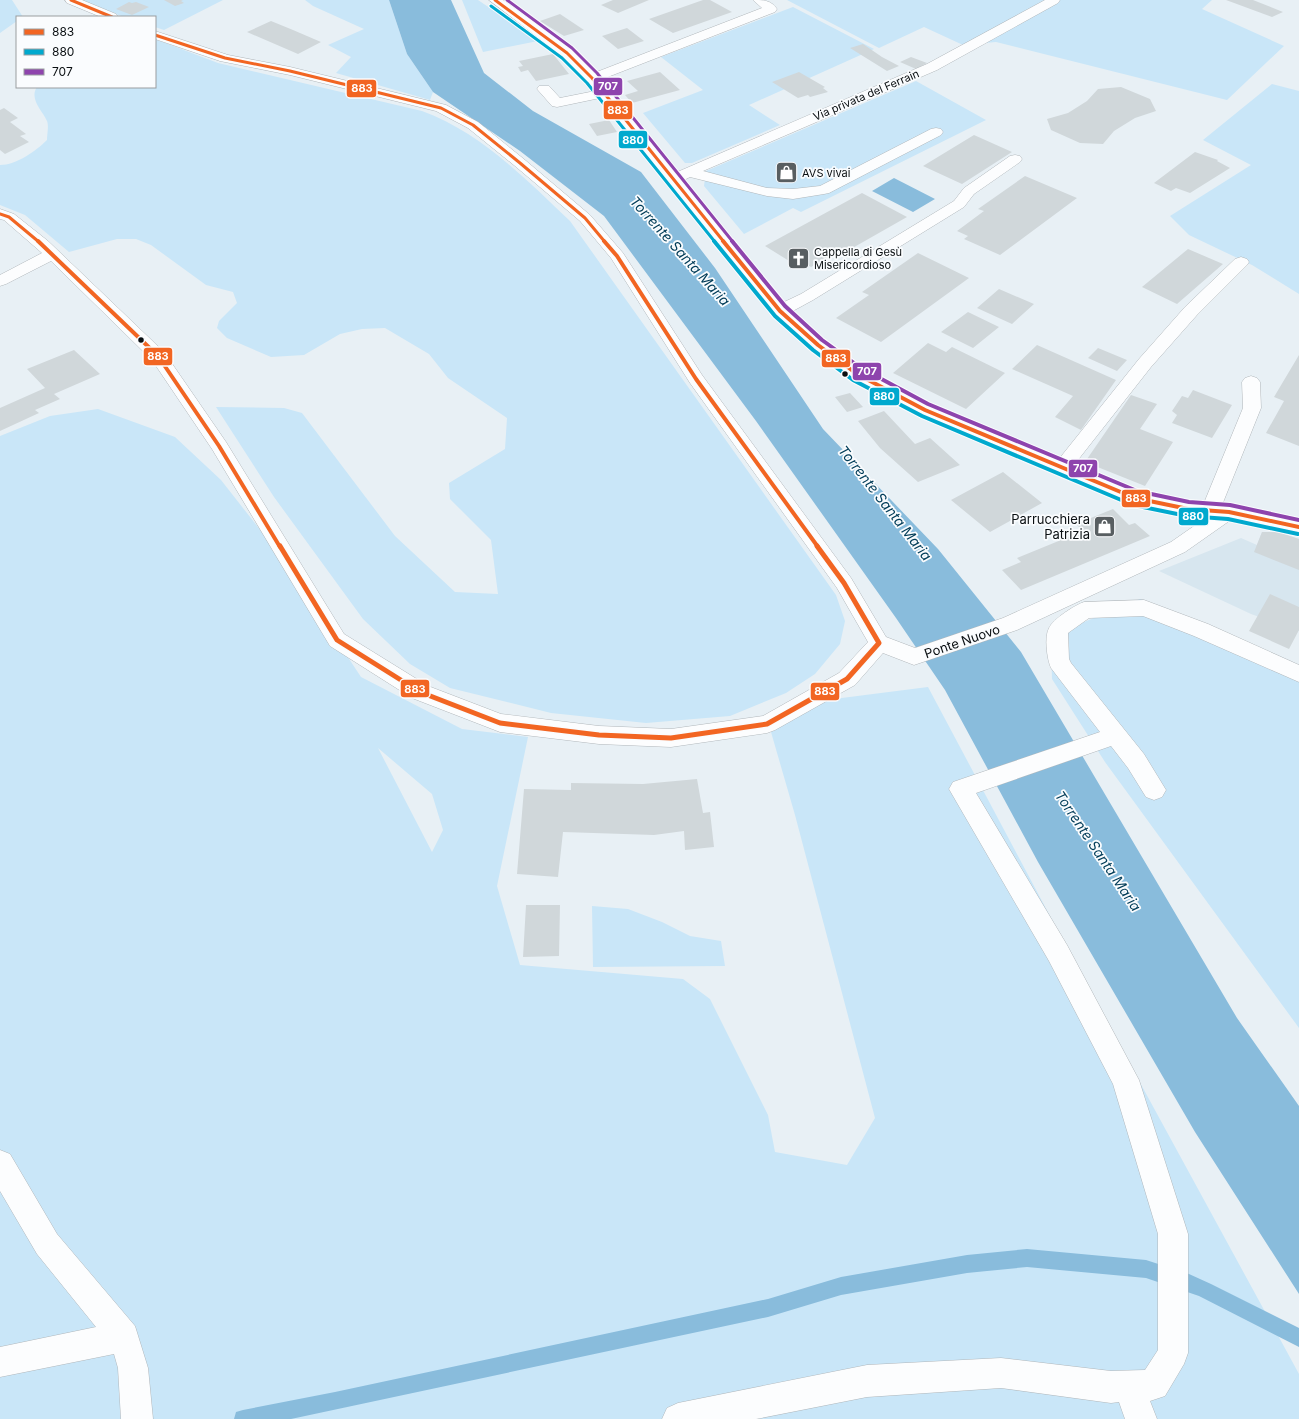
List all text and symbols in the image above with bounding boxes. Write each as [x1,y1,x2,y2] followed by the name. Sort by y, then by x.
[16,16,156,88] legend
[52,24,74,39] text: 883
[52,44,74,59] text: 880
[52,64,73,79] text: 707
[811,66,921,124] street label: Via privata del Ferrain
[593,77,623,96] line badge: 707
[346,79,377,98] line badge: 883
[598,79,618,93] text: 707
[351,81,373,95] text: 883
[603,100,633,120] line badge: 883
[607,103,629,117] text: 883
[618,130,648,149] line badge: 880
[622,133,644,147] text: 880
[773,160,799,186] shop icon: AVS vivai
[802,166,850,180] place label: AVS vivai
[627,192,734,309] water label: Torrente Santa Maria
[786,245,812,271] church icon: Cappella di Gesù Misericordioso
[814,245,902,272] place label: Cappella di Gesù Misericordioso
[136,335,146,345] unlabelled marker
[143,347,173,366] line badge: 883
[147,349,169,363] text: 883
[821,349,851,368] line badge: 883
[825,351,847,365] text: 883
[852,362,882,381] line badge: 707
[857,364,877,378] text: 707
[840,369,850,379] unlabelled marker
[869,387,900,406] line badge: 880
[873,389,895,403] text: 880
[835,442,936,564] water label: Torrente Santa Maria
[1068,459,1098,478] line badge: 707
[1073,461,1093,475] text: 707
[1121,489,1151,508] line badge: 883
[1125,491,1147,505] text: 883
[1178,507,1209,526] line badge: 880
[1182,509,1204,523] text: 880
[1011,511,1090,542] place label: Parrucchiera Patrizia
[1092,513,1118,539] shop icon: Parrucchiera Patrizia
[922,621,1002,661] street label: Ponte Nuovo
[400,679,430,698] line badge: 883
[404,682,426,696] text: 883
[810,682,840,701] line badge: 883
[814,684,836,698] text: 883
[1052,787,1145,914] water label: Torrente Santa Maria

